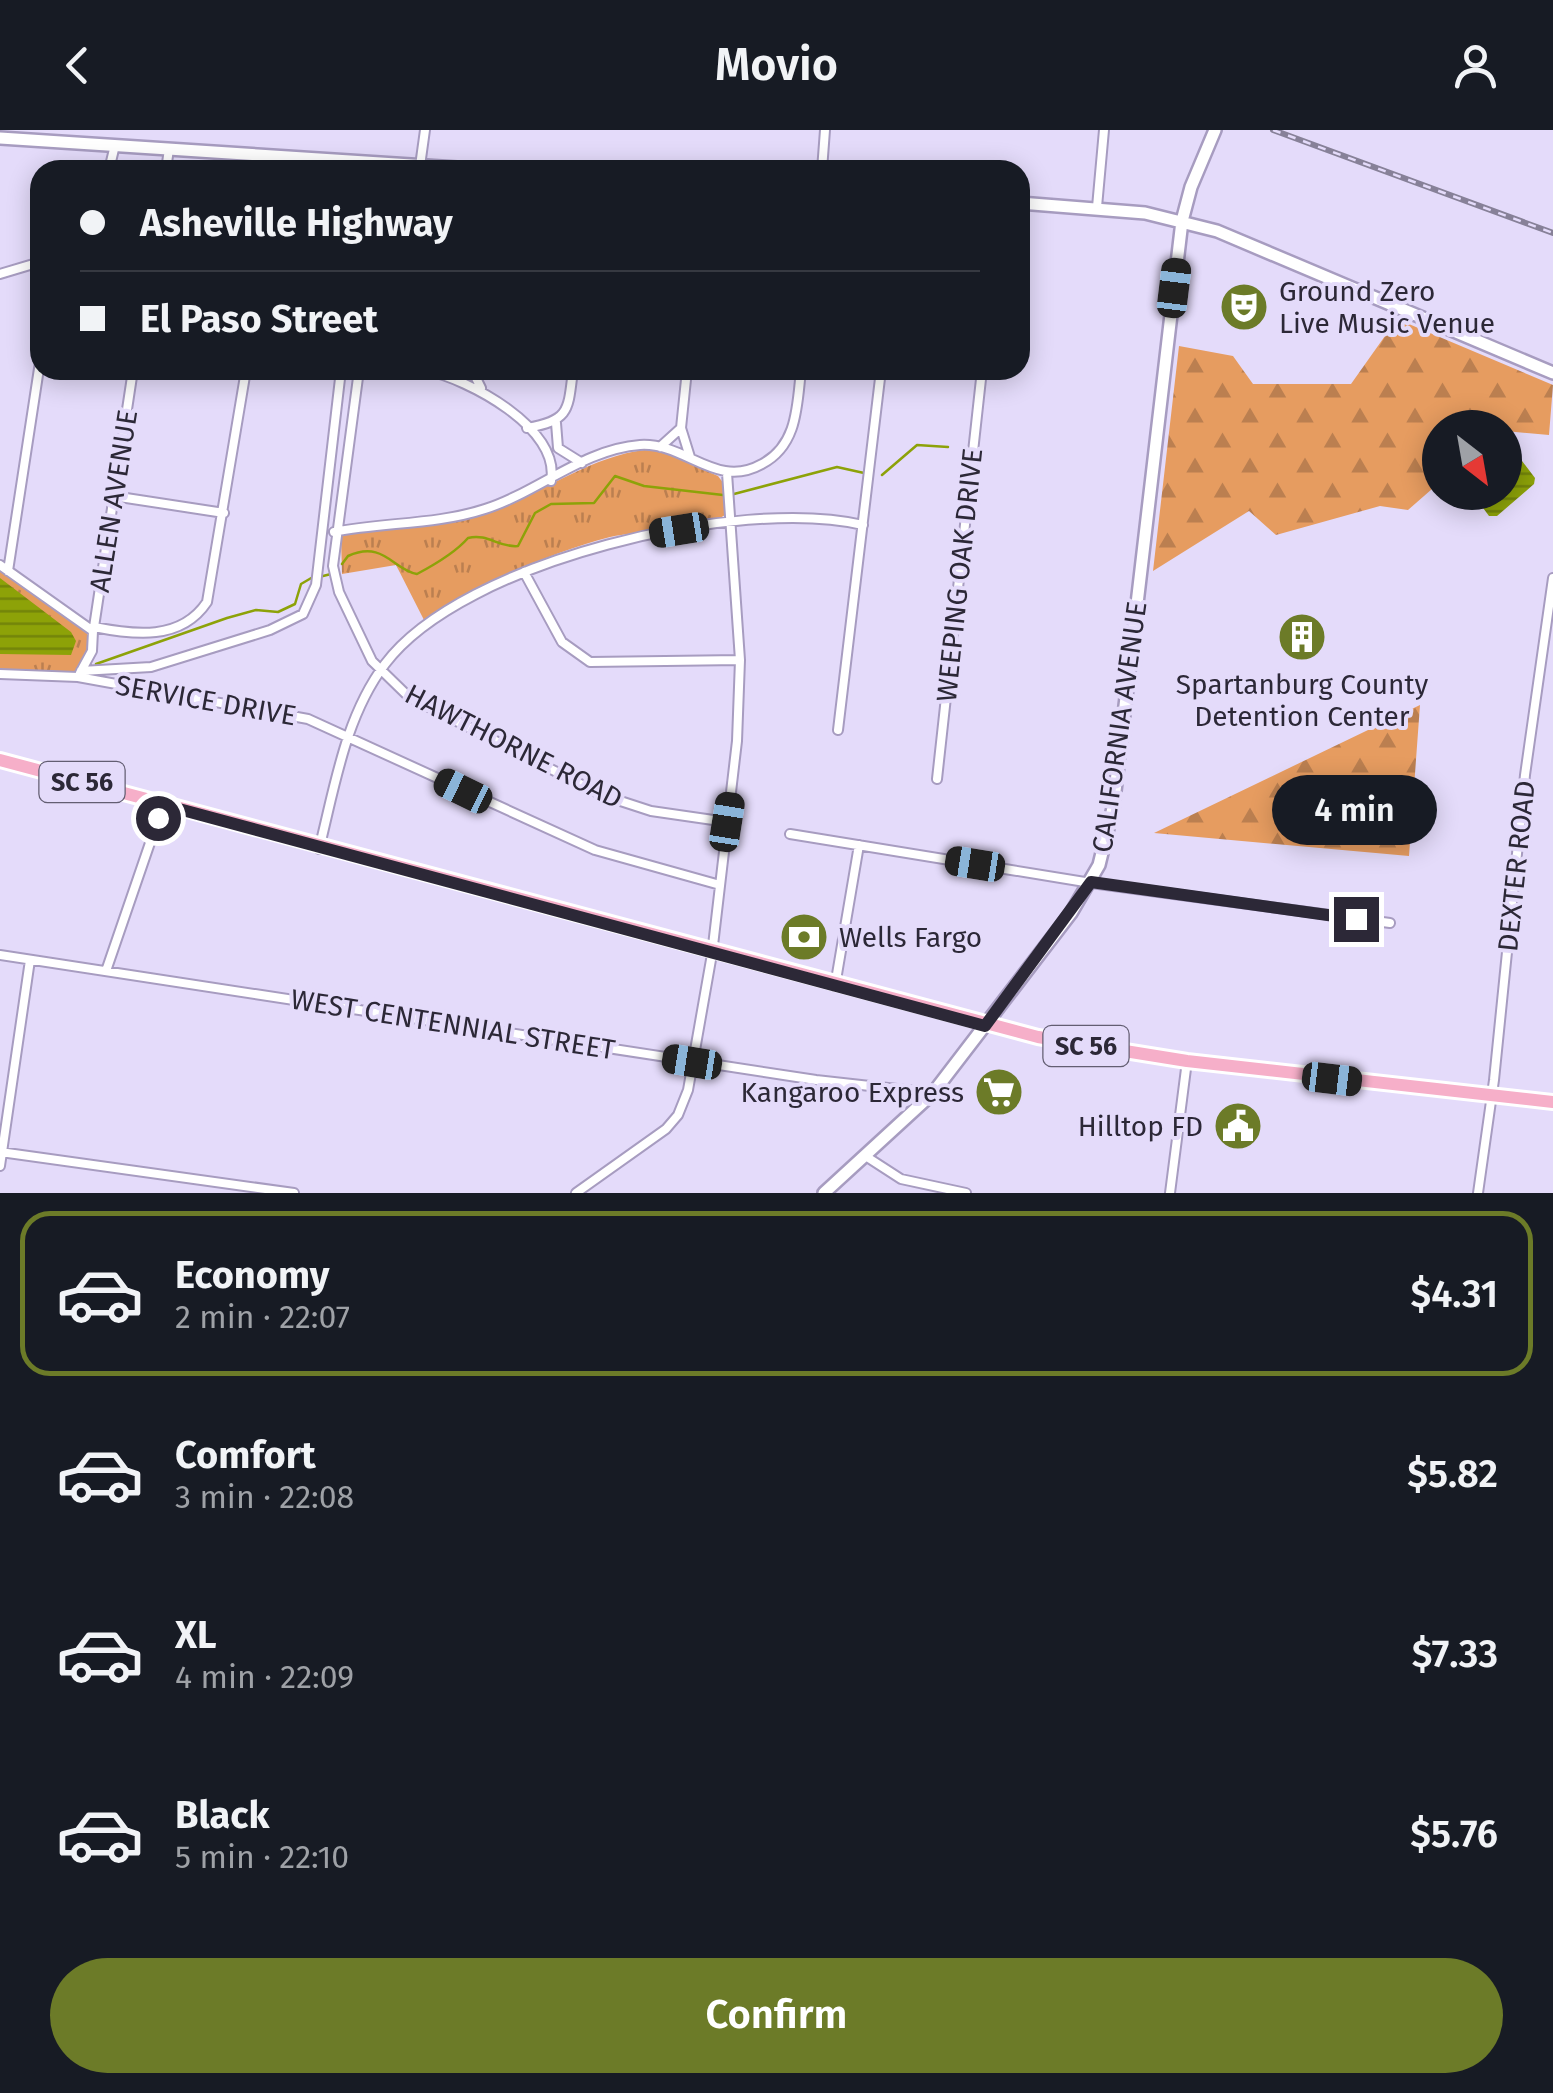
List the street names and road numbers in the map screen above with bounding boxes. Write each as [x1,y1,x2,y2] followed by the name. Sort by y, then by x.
[83,407,144,595] street label: ALLEN AVENUE
[930,447,989,703] street label: WEEPING OAK DRIVE
[1086,599,1153,855] street label: CALIFORNIA AVENUE
[113,668,299,733] street label: SERVICE DRIVE
[400,677,628,815] street label: HAWTHORNE ROAD
[39,762,124,802] road number: SC 56
[1491,779,1542,953] street label: DEXTER ROAD
[288,983,618,1067] street label: WEST CENTENNIAL STREET
[1044,1026,1128,1066] road number: SC 56

